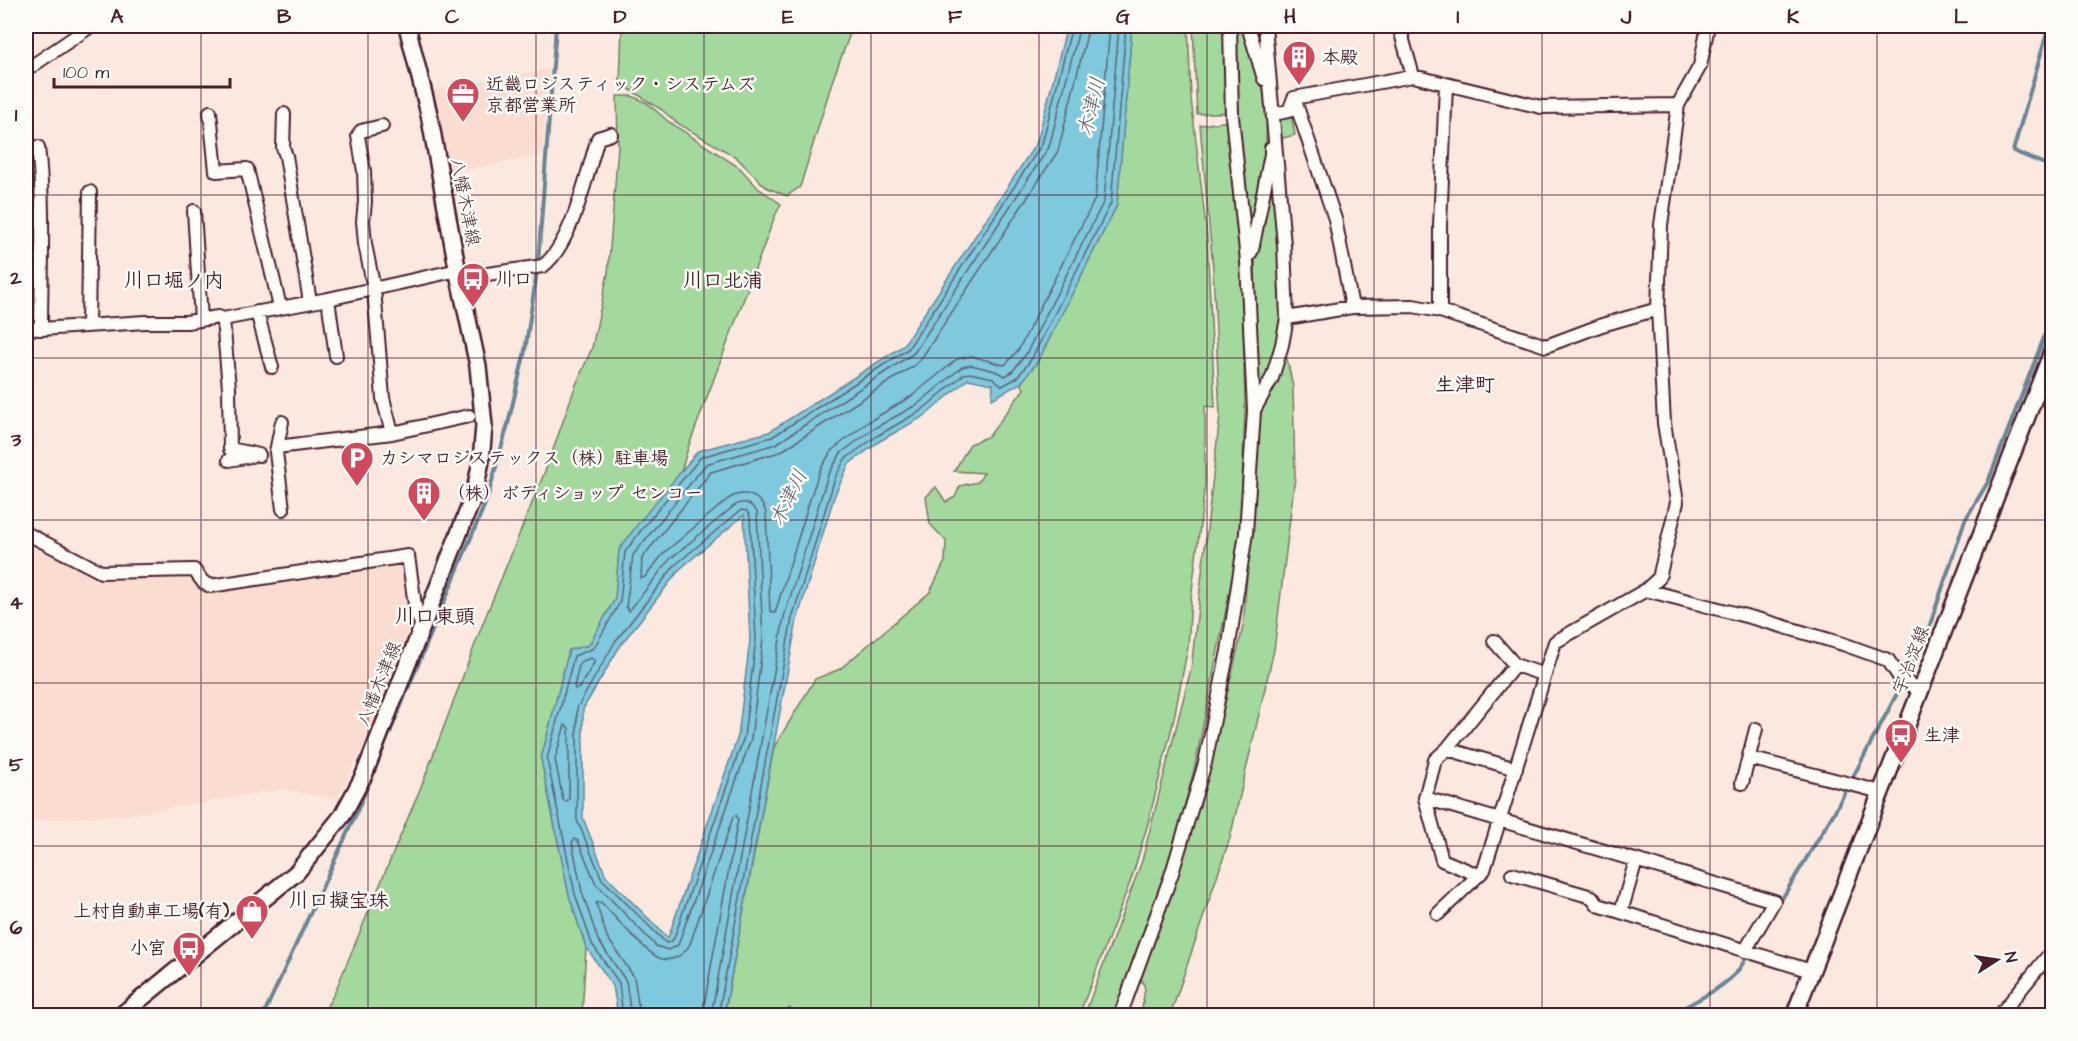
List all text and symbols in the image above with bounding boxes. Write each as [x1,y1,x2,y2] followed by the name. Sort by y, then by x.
[111,3,124,31] text: A
[277,3,292,31] text: B
[445,3,460,31] text: C
[614,3,627,31] text: D
[782,3,794,31] text: E
[948,3,963,31] text: F
[1116,3,1130,31] text: G
[1284,3,1296,31] text: H
[1456,3,1460,31] text: I
[1620,3,1632,31] text: J
[1787,3,1800,31] text: K
[1954,3,1968,31] text: L
[1281,39,1317,86] building icon: 本殿
[1322,45,1358,70] place label: 本殿
[54,51,230,89] scale bar
[63,60,109,85] text: 100 m
[486,72,755,118] place label: 近畿ロジスティック・システムズ 京都営業所
[1072,75,1112,139] water label: 木津川
[445,76,481,123] office icon: 近畿ロジスティック・システムズ 京都営業所
[15,101,18,129] text: 1
[444,155,486,249] street label: 八幡木津線
[455,261,491,308] bus stop icon: 川口
[9,264,22,292] text: 2
[124,267,224,295] district label: 川口堀ノ内
[496,267,532,292] place label: 川口
[683,267,763,295] district label: 川口北浦
[1435,371,1495,399] district label: 生津町
[10,426,22,454] text: 3
[339,440,375,487] parking icon: カシマロジステックス（株）駐車場
[380,446,668,471] place label: カシマロジステックス（株）駐車場
[763,465,815,531] water label: 木津川
[406,475,442,522] building icon: （株）ボディショップ センコー
[447,481,703,506] place label: （株）ボディショップ センコー
[9,589,23,617] text: 4
[395,603,475,631] district label: 川口東頭
[1886,622,1936,698] street label: 宇治淀線
[351,638,407,730] street label: 八幡木津線
[1883,717,1919,764] bus stop icon: 生津
[1924,723,1960,748] place label: 生津
[9,751,24,779] text: 5
[289,887,389,915] district label: 川口擬宝珠
[234,893,270,940] shop icon: 上村自動車工場(有)
[73,899,230,924] place label: 上村自動車工場(有)
[10,914,23,942] text: 6
[171,930,207,977] bus stop icon: 小宮
[1967,930,2027,990] north arrow
[130,936,166,961] place label: 小宮
[1999,950,2022,964] text: N

